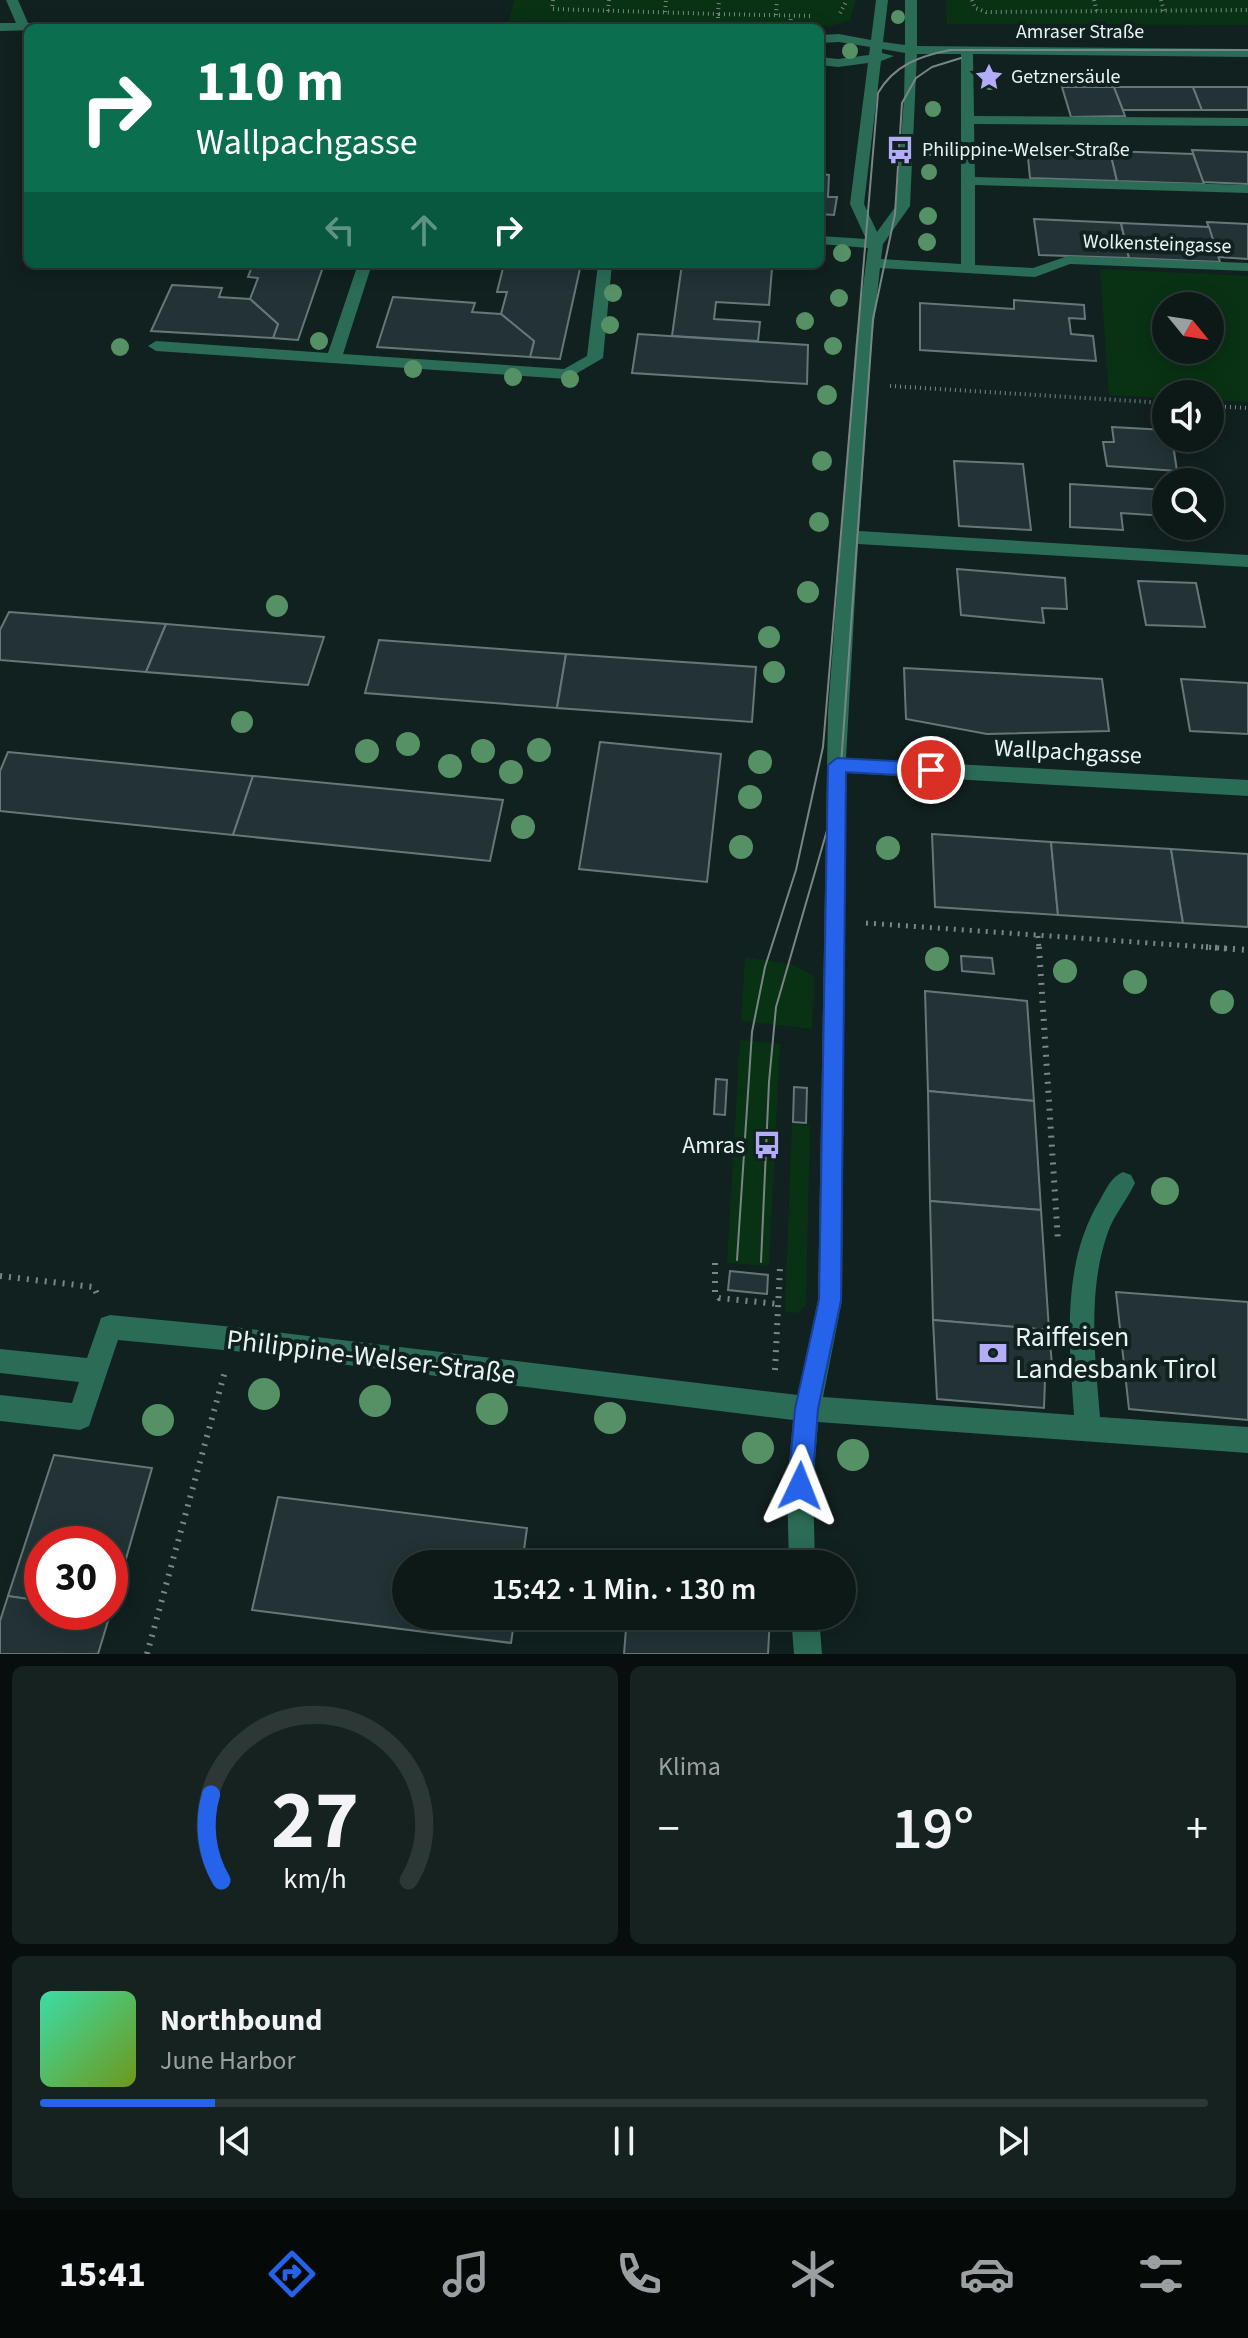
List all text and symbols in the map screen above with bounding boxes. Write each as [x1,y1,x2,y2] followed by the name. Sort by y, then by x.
[1016,18,1144,46] street label: Amraser Straße
[196,43,344,122] text: 110 m
[64,56,168,160] icon: right
[974,62,1004,92] place icon: Getznersäule
[1011,63,1120,91] place label: Getznersäule
[196,117,418,168] text: Wallpachgasse
[885,135,915,165] bus stop icon: Philippine-Welser-Straße
[922,136,1130,164] place label: Philippine-Welser-Straße
[318,208,362,252] icon: left
[402,208,446,252] icon: ahead
[486,208,530,252] icon: right
[1082,227,1232,261] street label: Wolkensteingasse
[1152,292,1224,364] north arrow
[1152,292,1224,540] map controls
[1152,380,1224,452] button: sound
[1152,468,1224,540] button: search
[993,731,1143,773] street label: Wallpachgasse
[897,736,965,804] pin
[909,748,953,792] icon: arrive
[682,1128,745,1163] place label: Amras
[752,1130,782,1160] bus stop icon: Amras
[1015,1317,1217,1389] place label: Raiffeisen Landesbank Tirol
[224,1319,518,1395] street label: Philippine-Welser-Straße
[978,1338,1008,1368] bank icon: Raiffeisen Landesbank Tirol
[758,1444,842,1528] position arrow
[24,1526,128,1630] speed limit sign: 30
[492,1568,756,1611] text: 15:42 · 1 Min. · 130 m
[658,1748,721,1785] text: Klima
[271,1762,359,1880] text: 27
[892,1787,974,1872] text: 19°
[658,1798,680,1861] text: −
[1186,1798,1208,1861] text: +
[283,1859,347,1899] text: km/h
[160,1999,322,2042] text: Northbound
[160,2042,296,2079] text: June Harbor
[213,2119,257,2163] icon: previous
[602,2119,646,2163] icon: pause
[991,2119,1035,2163] icon: next
[264,2246,320,2302] icon: directions
[438,2246,494,2302] icon: music
[611,2246,667,2302] icon: phone
[785,2246,841,2302] icon: climate
[959,2246,1015,2302] icon: car
[1133,2246,1189,2302] icon: filters
[59,2249,146,2300] text: 15:41

